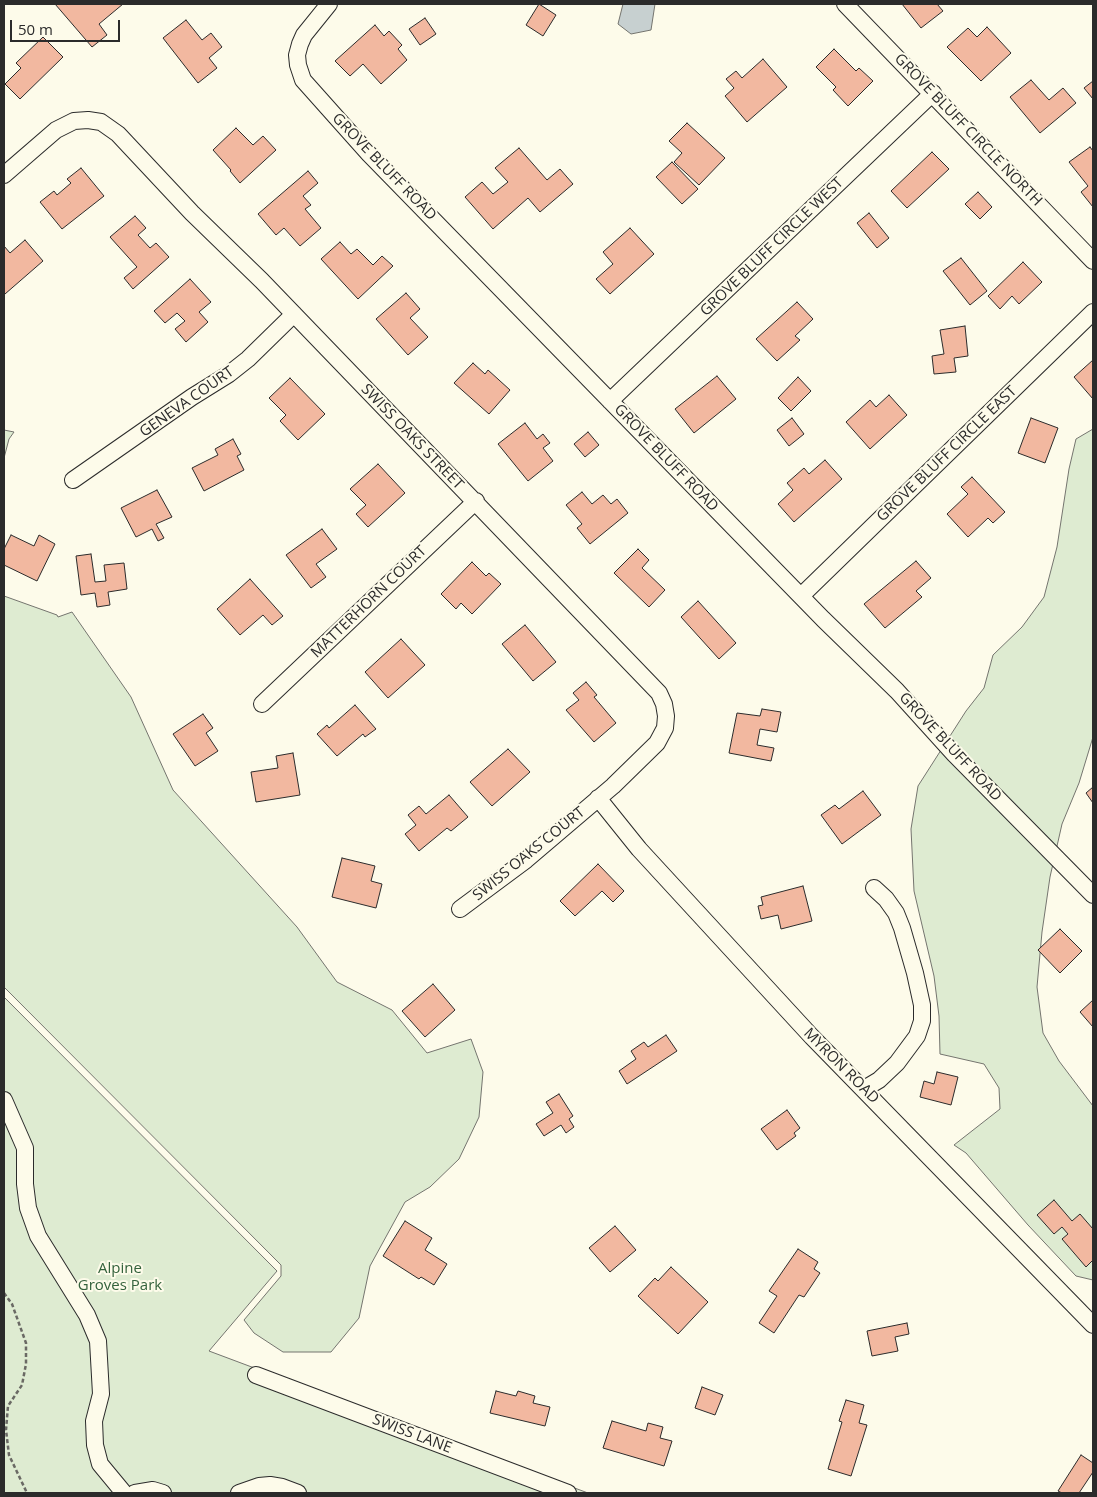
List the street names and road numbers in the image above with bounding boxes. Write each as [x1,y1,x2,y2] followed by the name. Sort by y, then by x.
[890,50,1046,210] street label: GROVE BLUFF CIRCLE NORTH
[328,110,440,224] street label: GROVE BLUFF ROAD
[697,174,847,320] street label: GROVE BLUFF CIRCLE WEST
[136,363,238,441] street label: GENEVA COURT
[357,380,467,494] street label: SWISS OAKS STREET
[873,382,1021,526] street label: GROVE BLUFF CIRCLE EAST
[610,401,722,515] street label: GROVE BLUFF ROAD
[307,542,431,662] street label: MATTERHORN COURT
[895,689,1005,805] street label: GROVE BLUFF ROAD
[469,803,589,905] street label: SWISS OAKS COURT
[800,1025,882,1107] street label: MYRON ROAD
[370,1411,454,1457] street label: SWISS LANE

